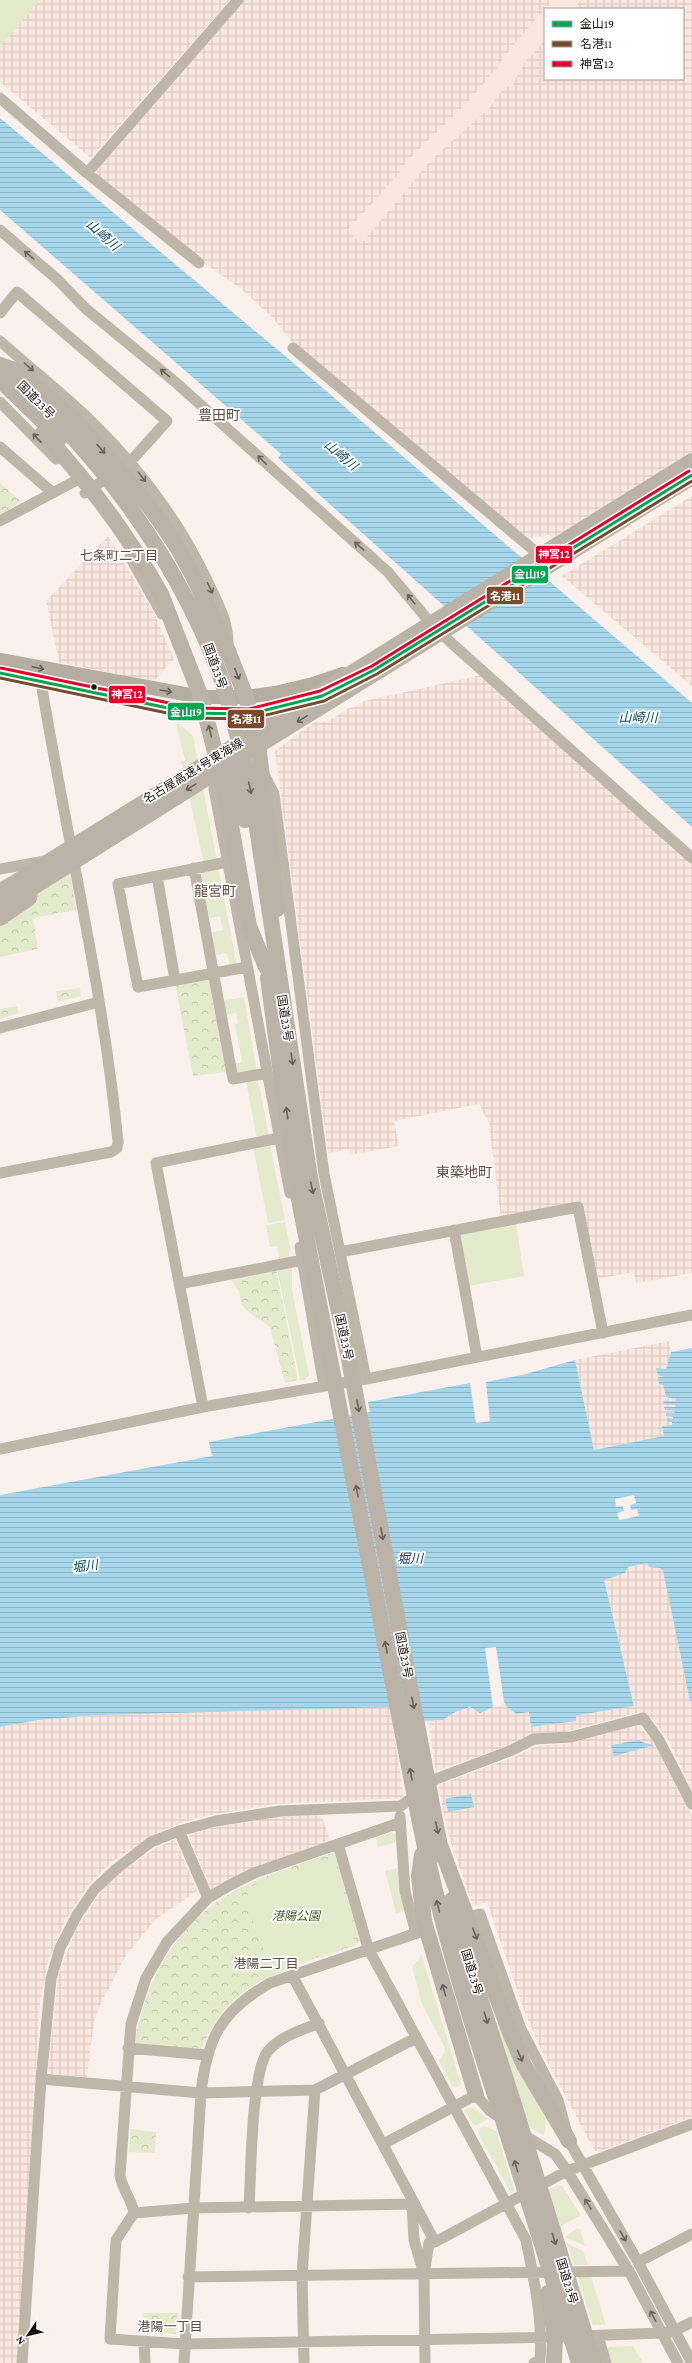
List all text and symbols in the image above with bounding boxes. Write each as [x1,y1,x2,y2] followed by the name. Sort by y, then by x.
[544,8,684,80] legend
[580,17,614,31] text: 金山19
[580,37,612,51] text: 名港11
[580,57,614,71] text: 神宮12
[83,217,124,255] water label: 山崎川
[24,251,34,260] one-way arrow
[24,362,34,371] one-way arrow
[159,369,170,377] one-way arrow
[14,378,58,422] street label: 国道23号
[198,407,240,423] district label: 豊田町
[32,433,41,444] one-way arrow
[321,437,362,475] water label: 山崎川
[96,444,106,454] one-way arrow
[257,455,267,465] one-way arrow
[138,472,146,483] one-way arrow
[354,541,364,551] one-way arrow
[535,545,573,564] line badge: 神宮12
[80,548,158,563] district label: 七条町二丁目
[538,548,570,560] text: 神宮12
[511,565,549,584] line badge: 金山19
[514,568,546,580] text: 金山19
[207,581,214,593] one-way arrow
[486,586,524,605] line badge: 名港11
[490,590,520,602] text: 名港11
[406,594,415,604] one-way arrow
[200,641,230,691] street label: 国道23号
[31,665,44,673] one-way arrow
[233,668,241,680] one-way arrow
[89,682,99,692] unlabelled marker
[108,685,146,704] line badge: 神宮12
[159,687,172,695] one-way arrow
[111,688,143,700] text: 神宮12
[167,702,205,721] line badge: 金山19
[170,706,202,718] text: 金山19
[227,709,265,729] line badge: 名港11
[618,710,659,725] water label: 山崎川
[231,713,261,725] text: 名港11
[296,715,308,723] one-way arrow
[206,724,213,737] one-way arrow
[140,736,246,806] street label: 名古屋高速4号東海線
[247,781,255,794] one-way arrow
[186,783,197,791] one-way arrow
[194,883,236,899] district label: 龍宮町
[274,993,296,1043] street label: 国道23号
[288,1052,296,1065] one-way arrow
[283,1107,290,1120] one-way arrow
[436,1164,492,1180] district label: 東築地町
[309,1181,317,1194] one-way arrow
[332,1312,356,1362] street label: 国道23号
[354,1399,362,1412] one-way arrow
[352,1485,360,1498] one-way arrow
[378,1527,386,1540] one-way arrow
[397,1551,425,1566] water label: 堀川
[71,1557,101,1575] water label: 堀川
[393,1630,415,1680] street label: 国道23号
[382,1640,390,1653] one-way arrow
[409,1696,417,1709] one-way arrow
[406,1768,414,1781] one-way arrow
[433,1821,441,1834] one-way arrow
[433,1899,441,1912] one-way arrow
[272,1909,322,1923] park label: 港陽公園
[471,1927,479,1939] one-way arrow
[458,1947,486,1997] street label: 国道23号
[233,1956,299,1971] district label: 港陽二丁目
[440,1984,447,1997] one-way arrow
[483,2011,490,2024] one-way arrow
[517,2049,524,2061] one-way arrow
[512,2160,520,2172] one-way arrow
[583,2198,591,2210] one-way arrow
[620,2230,627,2242] one-way arrow
[551,2232,558,2245] one-way arrow
[553,2256,581,2306] street label: 国道23号
[649,2310,656,2322] one-way arrow
[8,2315,48,2355] north arrow
[137,2319,203,2334] district label: 港陽一丁目
[12,2334,27,2347] text: N

